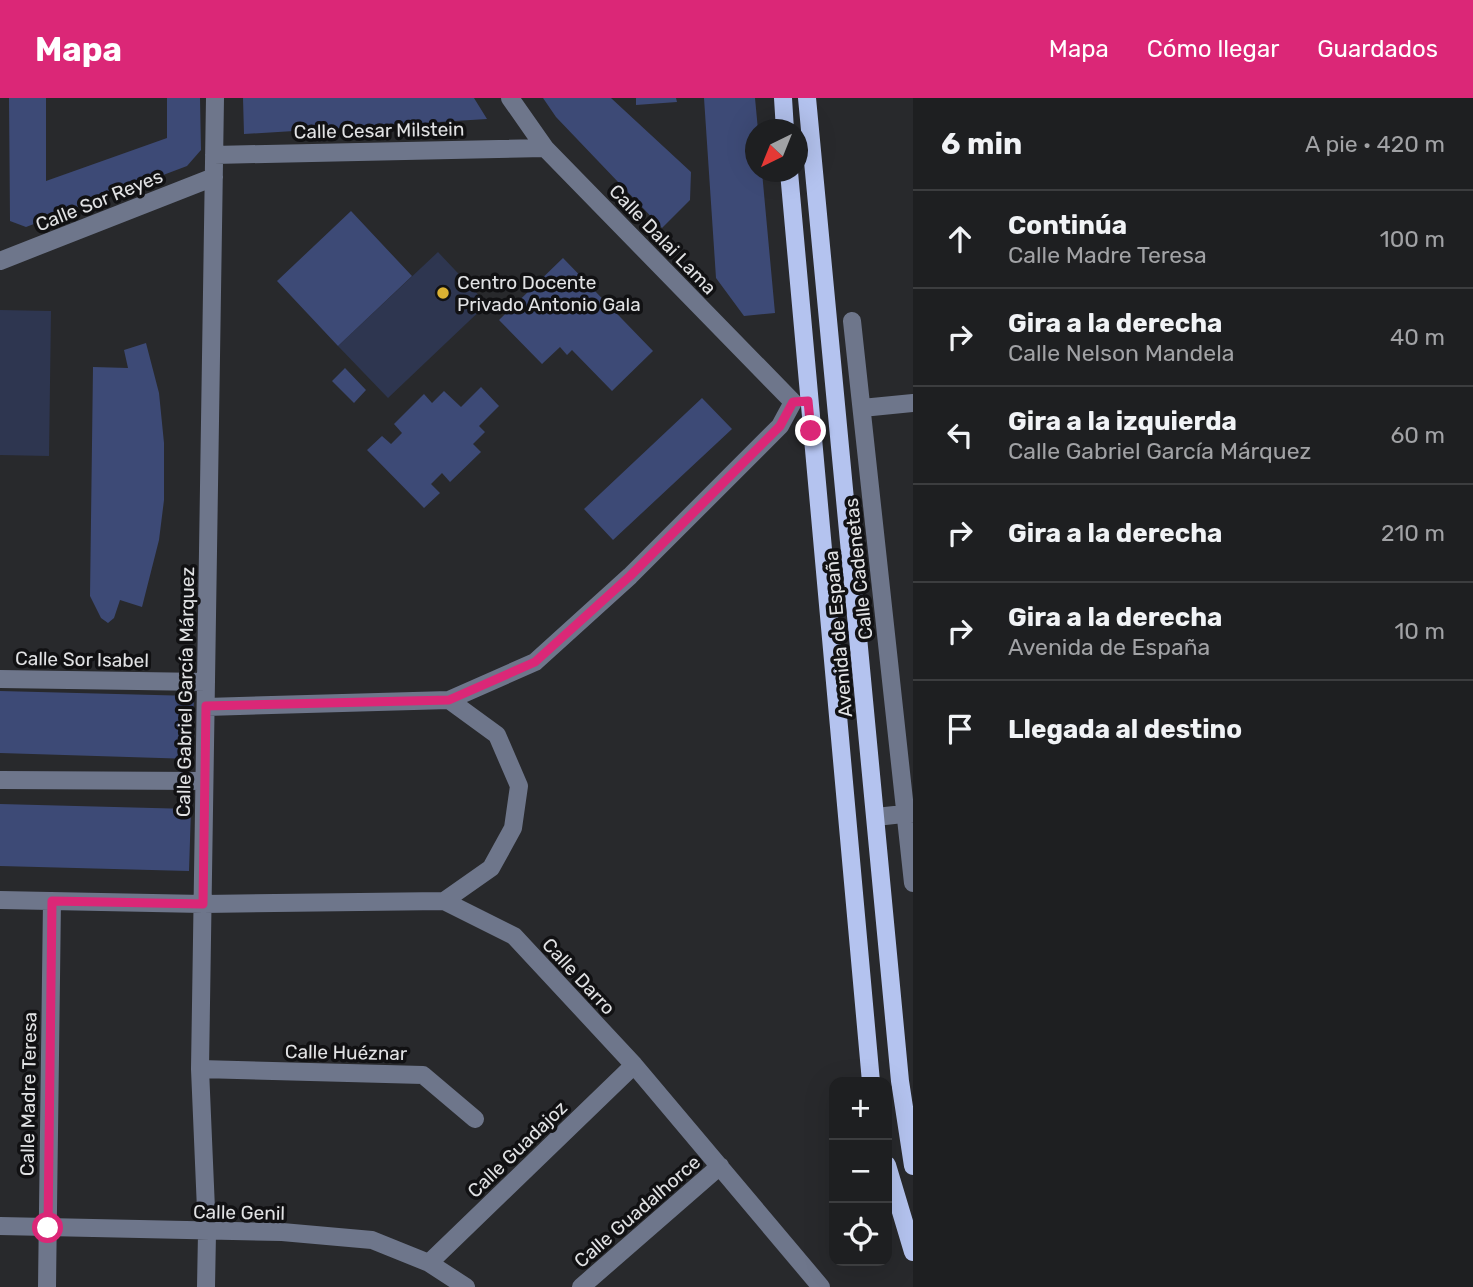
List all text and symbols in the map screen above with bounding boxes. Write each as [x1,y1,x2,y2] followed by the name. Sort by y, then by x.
[35,30,122,69] text: Mapa
[1049,35,1109,63] text: Mapa
[1147,35,1279,63] text: Cómo llegar
[1317,35,1438,63] text: Guardados
[293,118,465,143] street label: Calle Cesar Milstein
[745,119,808,182] north arrow
[941,126,1022,162] text: 6 min
[1305,130,1445,158] text: A pie · 420 m
[32,165,166,236] street label: Calle Sor Reyes
[604,179,721,299] street label: Calle Dalai Lama
[1008,210,1127,241] text: Continúa
[941,220,979,258] icon: ahead
[1380,225,1445,253] text: 100 m
[1008,241,1207,269] text: Calle Madre Teresa
[457,271,641,316] place label: Centro Docente Privado Antonio Gala
[435,285,451,301] marker: Centro Docente Privado Antonio Gala
[1008,308,1222,339] text: Gira a la derecha
[941,318,979,356] icon: right
[1390,323,1445,351] text: 40 m
[1008,339,1234,367] text: Calle Nelson Mandela
[1008,406,1237,437] text: Gira a la izquierda
[795,415,826,446] route end
[941,416,979,454] icon: left
[1390,421,1445,449] text: 60 m
[1008,437,1311,465] text: Calle Gabriel García Márquez
[840,497,877,641] street label: Calle Cadenetas
[941,514,979,552] icon: right
[1008,518,1222,549] text: Gira a la derecha
[1381,519,1445,547] text: 210 m
[820,550,857,718] street label: Avenida de España
[172,567,199,817] street label: Calle Gabriel García Márquez
[1008,602,1222,633] text: Gira a la derecha
[941,612,979,650] icon: right
[1394,617,1445,645] text: 10 m
[1008,633,1210,661] text: Avenida de España
[15,647,149,672] street label: Calle Sor Isabel
[941,710,979,748] icon: arrive
[1008,714,1242,745] text: Llegada al destino
[537,933,620,1019] street label: Calle Darro
[16,1012,41,1176] street label: Calle Madre Teresa
[285,1040,408,1065] street label: Calle Huéznar
[829,1077,892,1266] map controls
[829,1077,892,1140] button: +
[463,1096,572,1203] street label: Calle Guadajoz
[829,1140,892,1203] button: −
[570,1150,705,1272] street label: Calle Guadalhorce
[193,1200,285,1225] street label: Calle Genil
[829,1203,892,1266] button: locate
[32,1212,63,1243] route start

